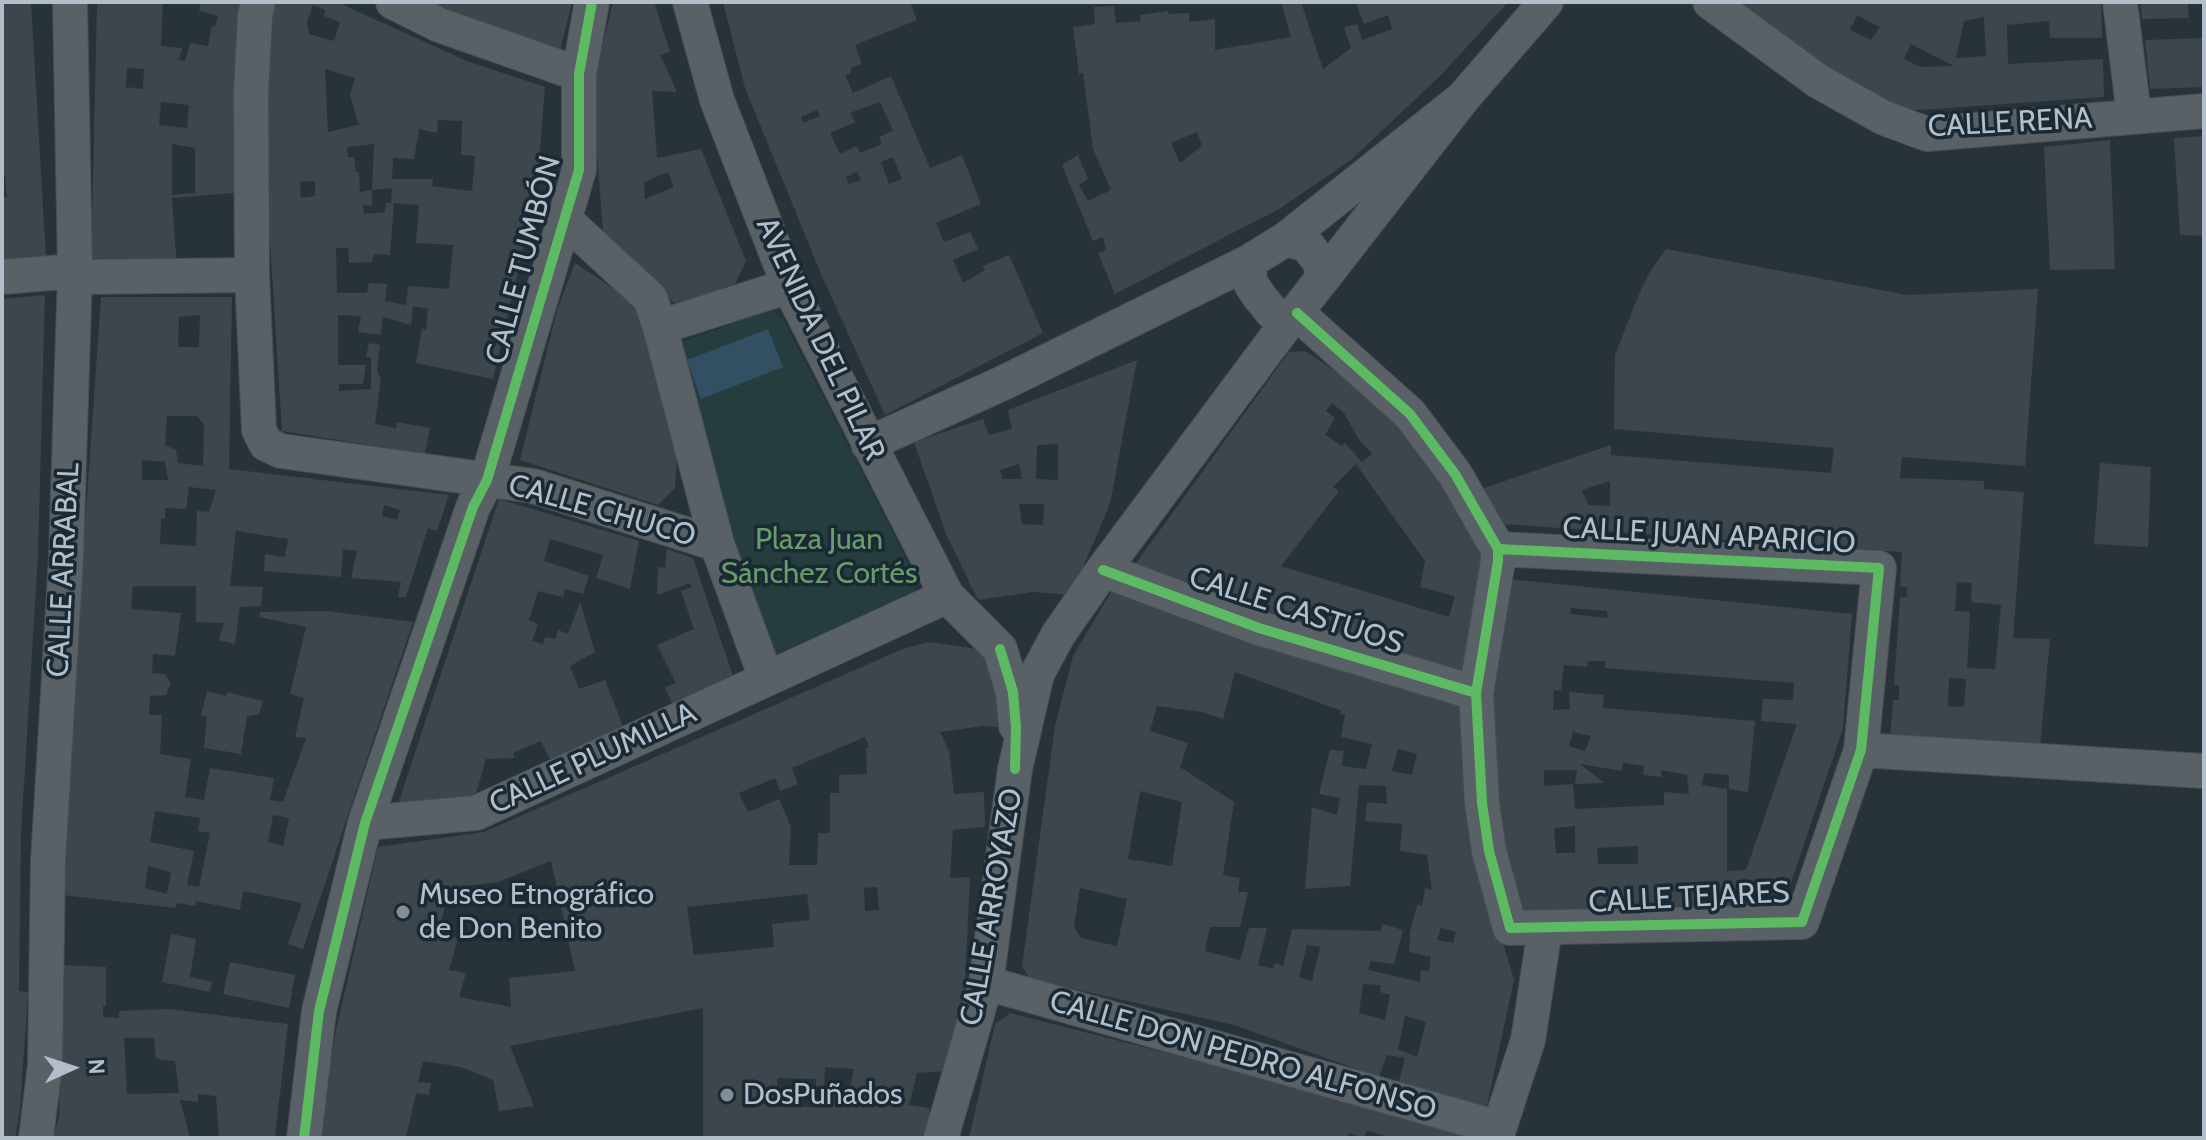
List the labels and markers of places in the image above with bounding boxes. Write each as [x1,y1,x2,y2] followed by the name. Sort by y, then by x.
[419,877,654,948] place label: Museo Etnográfico de Don Benito
[394,903,412,921] marker: Museo Etnográfico de Don Benito
[743,1077,903,1113] place label: DosPuñados
[718,1086,736,1104] marker: DosPuñados

